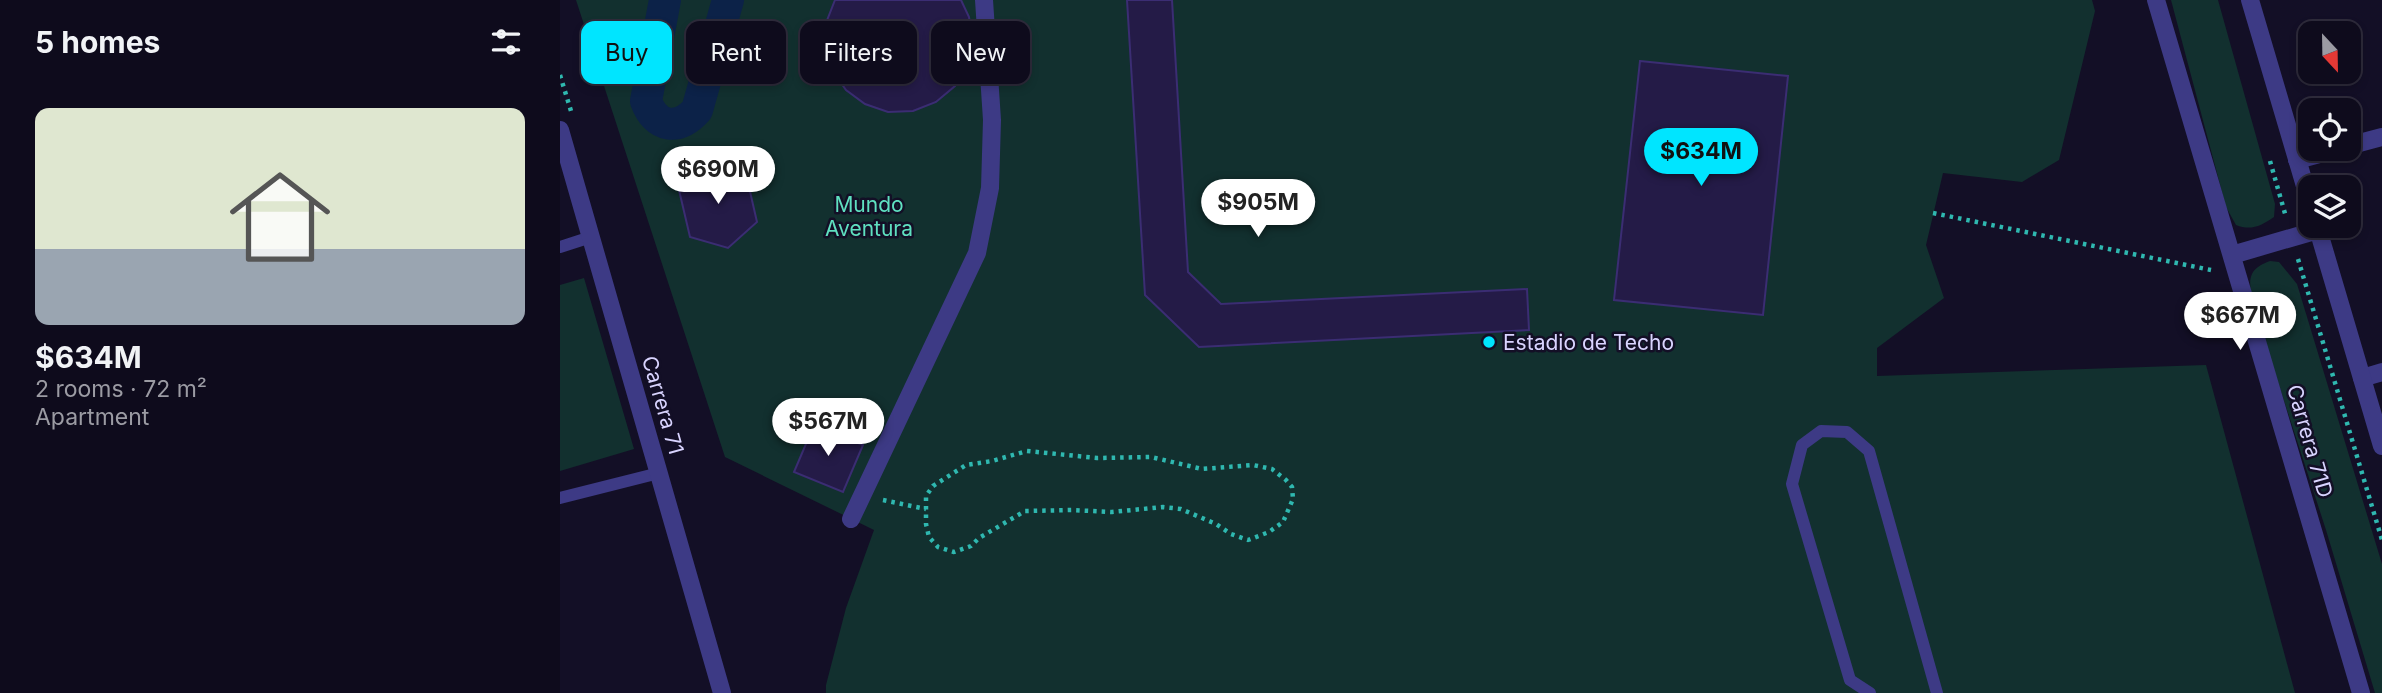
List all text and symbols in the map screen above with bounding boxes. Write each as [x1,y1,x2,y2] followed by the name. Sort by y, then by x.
[581,21,672,84] chip: Buy
[686,21,786,84] chip: Rent
[800,21,917,84] chip: Filters
[931,21,1030,84] chip: New
[2298,21,2361,84] north arrow
[2298,21,2361,238] map controls
[487,23,525,61] icon: filters
[35,24,160,60] text: 5 homes
[2298,98,2361,161] button: locate
[1652,128,1750,188] pin: $634M
[1660,137,1742,165] text: $634M
[669,146,767,206] pin: $690M
[217,154,343,280] icon: home
[677,155,759,183] text: $690M
[2298,175,2361,238] button: layers
[1209,180,1307,239] pin: $905M
[1217,188,1299,216] text: $905M
[825,192,913,241] park label: Mundo Aventura
[2191,292,2289,352] pin: $667M
[2200,301,2280,329] text: $667M
[1503,330,1674,355] place label: Estadio de Techo
[1481,334,1497,350] marker: Estadio de Techo
[35,339,142,375] text: $634M
[637,353,689,457] street label: Carrera 71
[35,375,207,403] text: 2 rooms · 72 m²
[2282,382,2338,500] street label: Carrera 71D
[779,398,877,458] pin: $567M
[35,403,149,431] text: Apartment
[788,407,868,435] text: $567M

